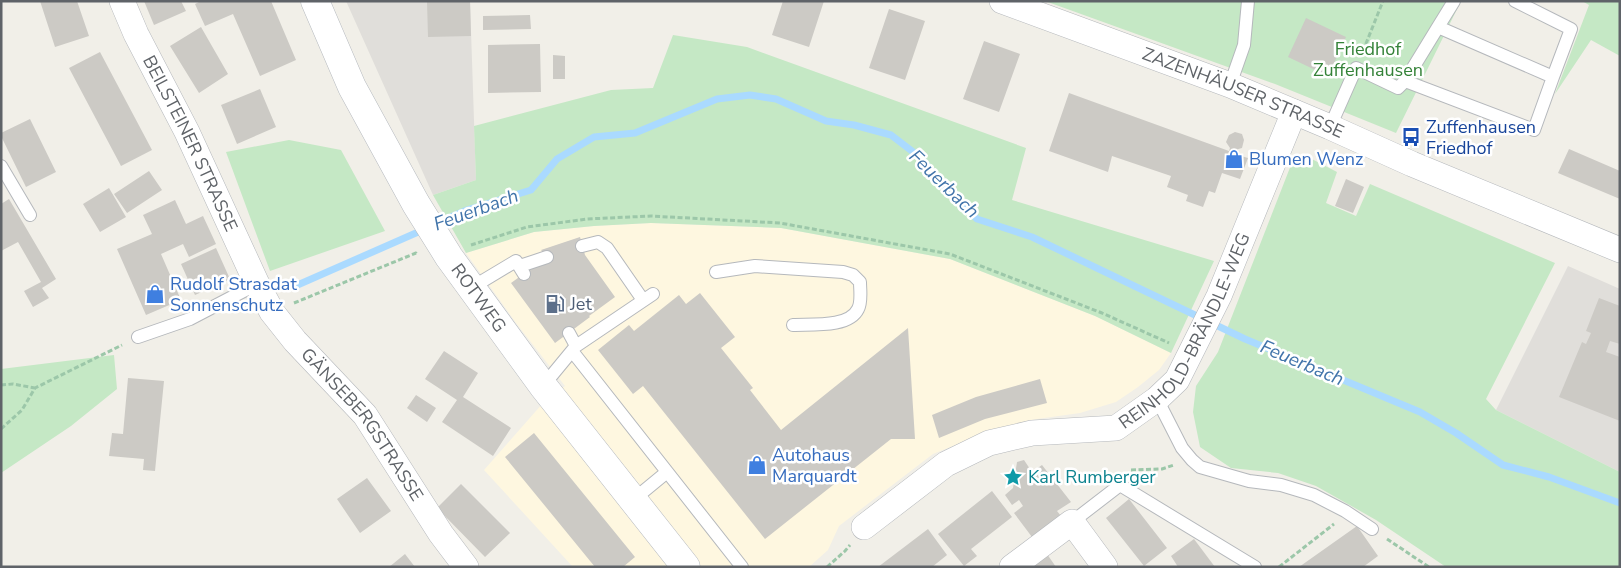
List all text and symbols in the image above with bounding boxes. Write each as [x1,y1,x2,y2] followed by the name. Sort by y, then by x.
[1313,37,1423,82] park label: Friedhof Zuffenhausen
[1139,42,1348,144] street label: ZAZENHÄUSER STRASSE
[137,51,243,235] street label: BEILSTEINER STRASSE
[1426,115,1536,160] place label: Zuffenhausen Friedhof
[1400,126,1422,148] bus stop icon: Zuffenhausen Friedhof
[903,144,985,224] water label: Feuerbach
[1249,147,1363,171] place label: Blumen Wenz
[1223,148,1245,170] shop icon: Blumen Wenz
[430,183,522,237] water label: Feuerbach
[1114,229,1255,434] street label: REINHOLD-BRÄNDLE-WEG
[446,259,512,337] street label: ROTWEG
[170,272,297,317] place label: Rudolf Strasdat Sonnenschutz
[144,283,166,305] shop icon: Rudolf Strasdat Sonnenschutz
[569,292,592,316] place label: Jet
[544,293,566,315] fuel station icon: Jet
[1256,334,1348,392] water label: Feuerbach
[296,343,429,505] street label: GÄNSEBERGSTRASSE
[772,443,857,488] place label: Autohaus Marquardt
[746,454,768,476] shop icon: Autohaus Marquardt
[1028,465,1156,489] place label: Karl Rumberger
[1002,466,1024,488] place icon: Karl Rumberger

